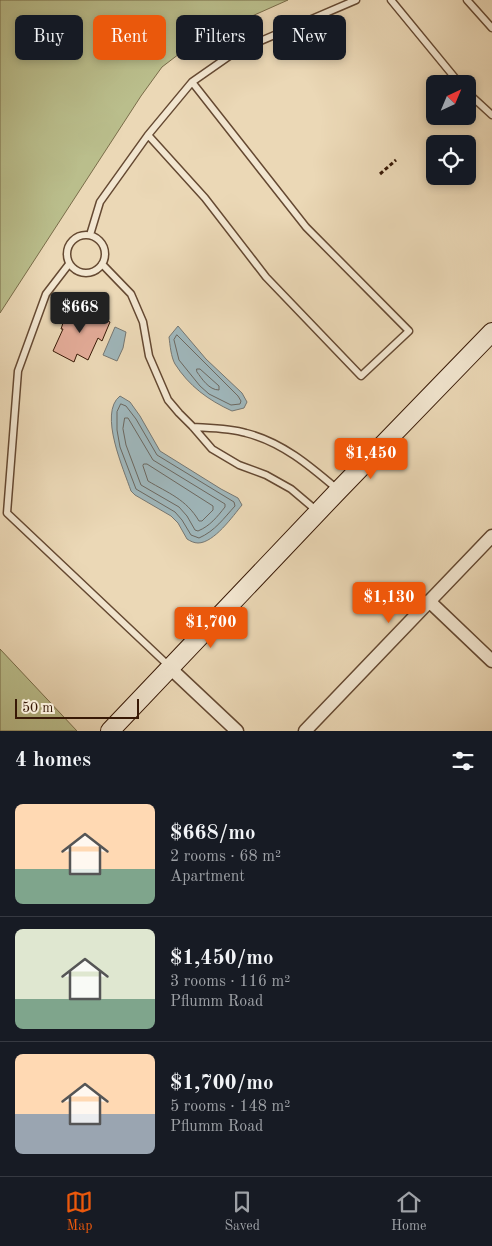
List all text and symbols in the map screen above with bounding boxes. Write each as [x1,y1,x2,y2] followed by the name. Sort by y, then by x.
[15,15,83,60] chip: Buy
[93,15,166,60] chip: Rent
[176,15,263,60] chip: Filters
[273,15,346,60] chip: New
[426,75,476,125] north arrow
[426,75,476,185] map controls
[426,135,476,185] button: locate
[50,292,110,334] pin: $668
[61,300,99,316] text: $668
[330,438,412,480] pin: $1,450
[346,446,396,462] text: $1,450
[348,582,430,624] pin: $1,130
[364,590,414,606] text: $1,130
[170,606,252,649] pin: $1,700
[186,615,236,631] text: $1,700
[15,696,139,719] scale bar
[22,701,53,715] text: 50 m
[449,747,477,775] icon: filters
[15,750,91,771] text: 4 homes
[170,823,256,844] text: $668/mo
[55,824,115,884] icon: home
[170,849,281,865] text: 2 rooms · 68 m²
[170,869,245,885] text: Apartment
[170,948,274,969] text: $1,450/mo
[55,949,115,1009] icon: home
[170,974,290,990] text: 3 rooms · 116 m²
[170,994,263,1010] text: Pflumm Road
[170,1073,274,1094] text: $1,700/mo
[55,1074,115,1134] icon: home
[170,1099,290,1115] text: 5 rooms · 148 m²
[170,1119,263,1135] text: Pflumm Road
[65,1188,93,1235] tab: Map
[224,1188,260,1235] tab: Saved
[391,1188,427,1235] tab: Home

